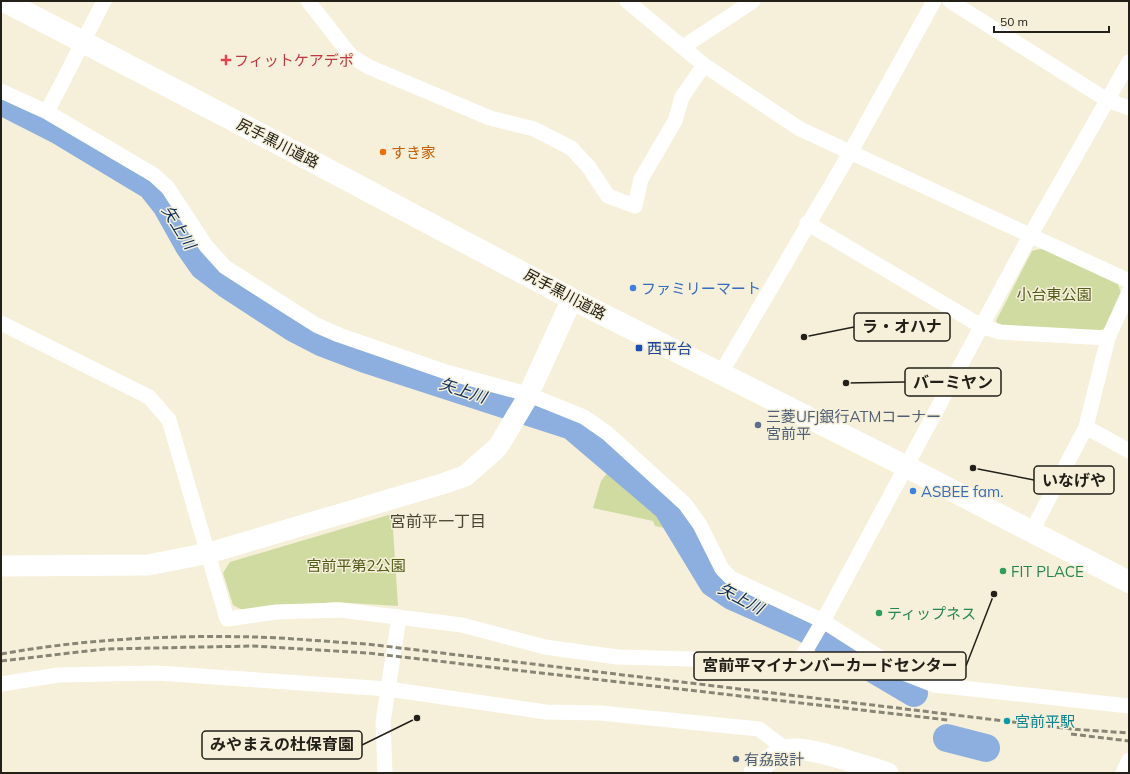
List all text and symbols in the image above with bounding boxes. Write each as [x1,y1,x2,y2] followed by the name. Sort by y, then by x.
[994,8,1109,34] scale bar
[1000,14,1028,29] text: 50 m
[234,51,354,70] place label: フィットケアデポ
[221,55,231,65] marker: フィットケアデポ
[234,114,322,172] street label: 尻手黒川道路
[391,143,436,162] place label: すき家
[378,147,388,157] marker: すき家
[158,201,201,254] water label: 矢上川
[521,264,609,324] street label: 尻手黒川道路
[641,279,761,298] place label: ファミリーマート
[628,283,638,293] marker: ファミリーマート
[1016,285,1092,304] park label: 小台東公園
[854,313,950,341] callout: ラ・オハナ
[862,316,942,336] text: ラ・オハナ
[647,339,692,358] place label: 西平台
[634,343,644,353] marker: 西平台
[905,368,1001,396] callout: バーミヤン
[913,372,993,392] text: バーミヤン
[437,373,491,408] water label: 矢上川
[766,407,941,443] place label: 三菱UFJ銀行ATMコーナー 宮前平
[753,420,763,430] marker: 三菱UFJ銀行ATMコーナー 宮前平
[1034,466,1114,494] callout: いなげや
[1042,470,1106,490] text: いなげや
[921,482,1004,501] place label: ASBEE fam.
[908,486,918,496] marker: ASBEE fam.
[390,511,486,531] district label: 宮前平一丁目
[306,556,406,575] park label: 宮前平第2公園
[1011,562,1084,581] place label: FIT PLACE
[998,566,1008,576] marker: FIT PLACE
[715,578,769,619] water label: 矢上川
[887,604,976,623] place label: ティップネス
[874,608,884,618] marker: ティップネス
[694,652,966,680] callout: 宮前平マイナンバーカードセンター
[702,655,958,675] text: 宮前平マイナンバーカードセンター
[1015,712,1075,731] place label: 宮前平駅
[1002,716,1012,726] marker: 宮前平駅
[202,731,362,759] callout: みやまえの杜保育園
[210,734,354,754] text: みやまえの杜保育園
[744,750,804,769] place label: 有劦設計
[731,754,741,764] marker: 有劦設計

